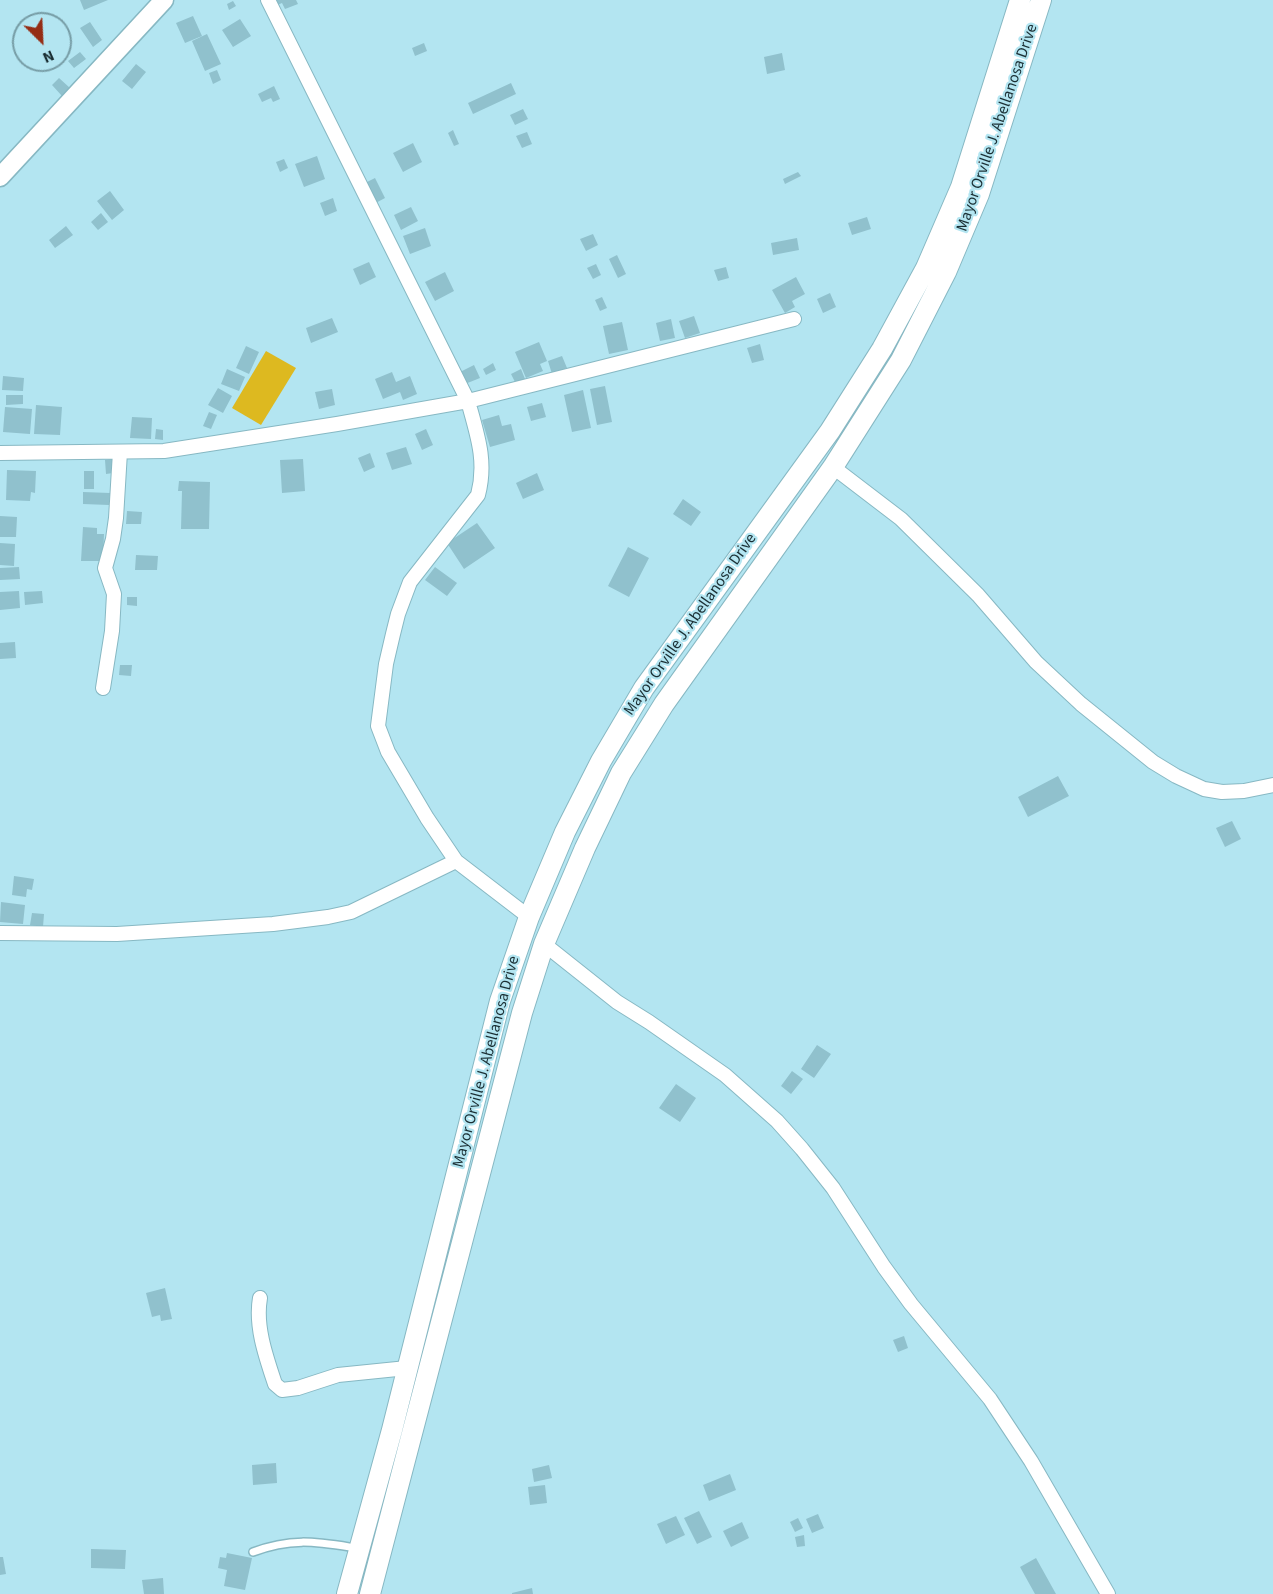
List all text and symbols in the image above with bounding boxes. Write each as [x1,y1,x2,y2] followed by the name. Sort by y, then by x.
[12,12,72,72] north arrow
[953,22,1043,234] street label: Mayor Orville J. Abellanosa Drive
[39,44,58,69] text: N
[621,530,761,720] street label: Mayor Orville J. Abellanosa Drive
[450,954,524,1170] street label: Mayor Orville J. Abellanosa Drive

